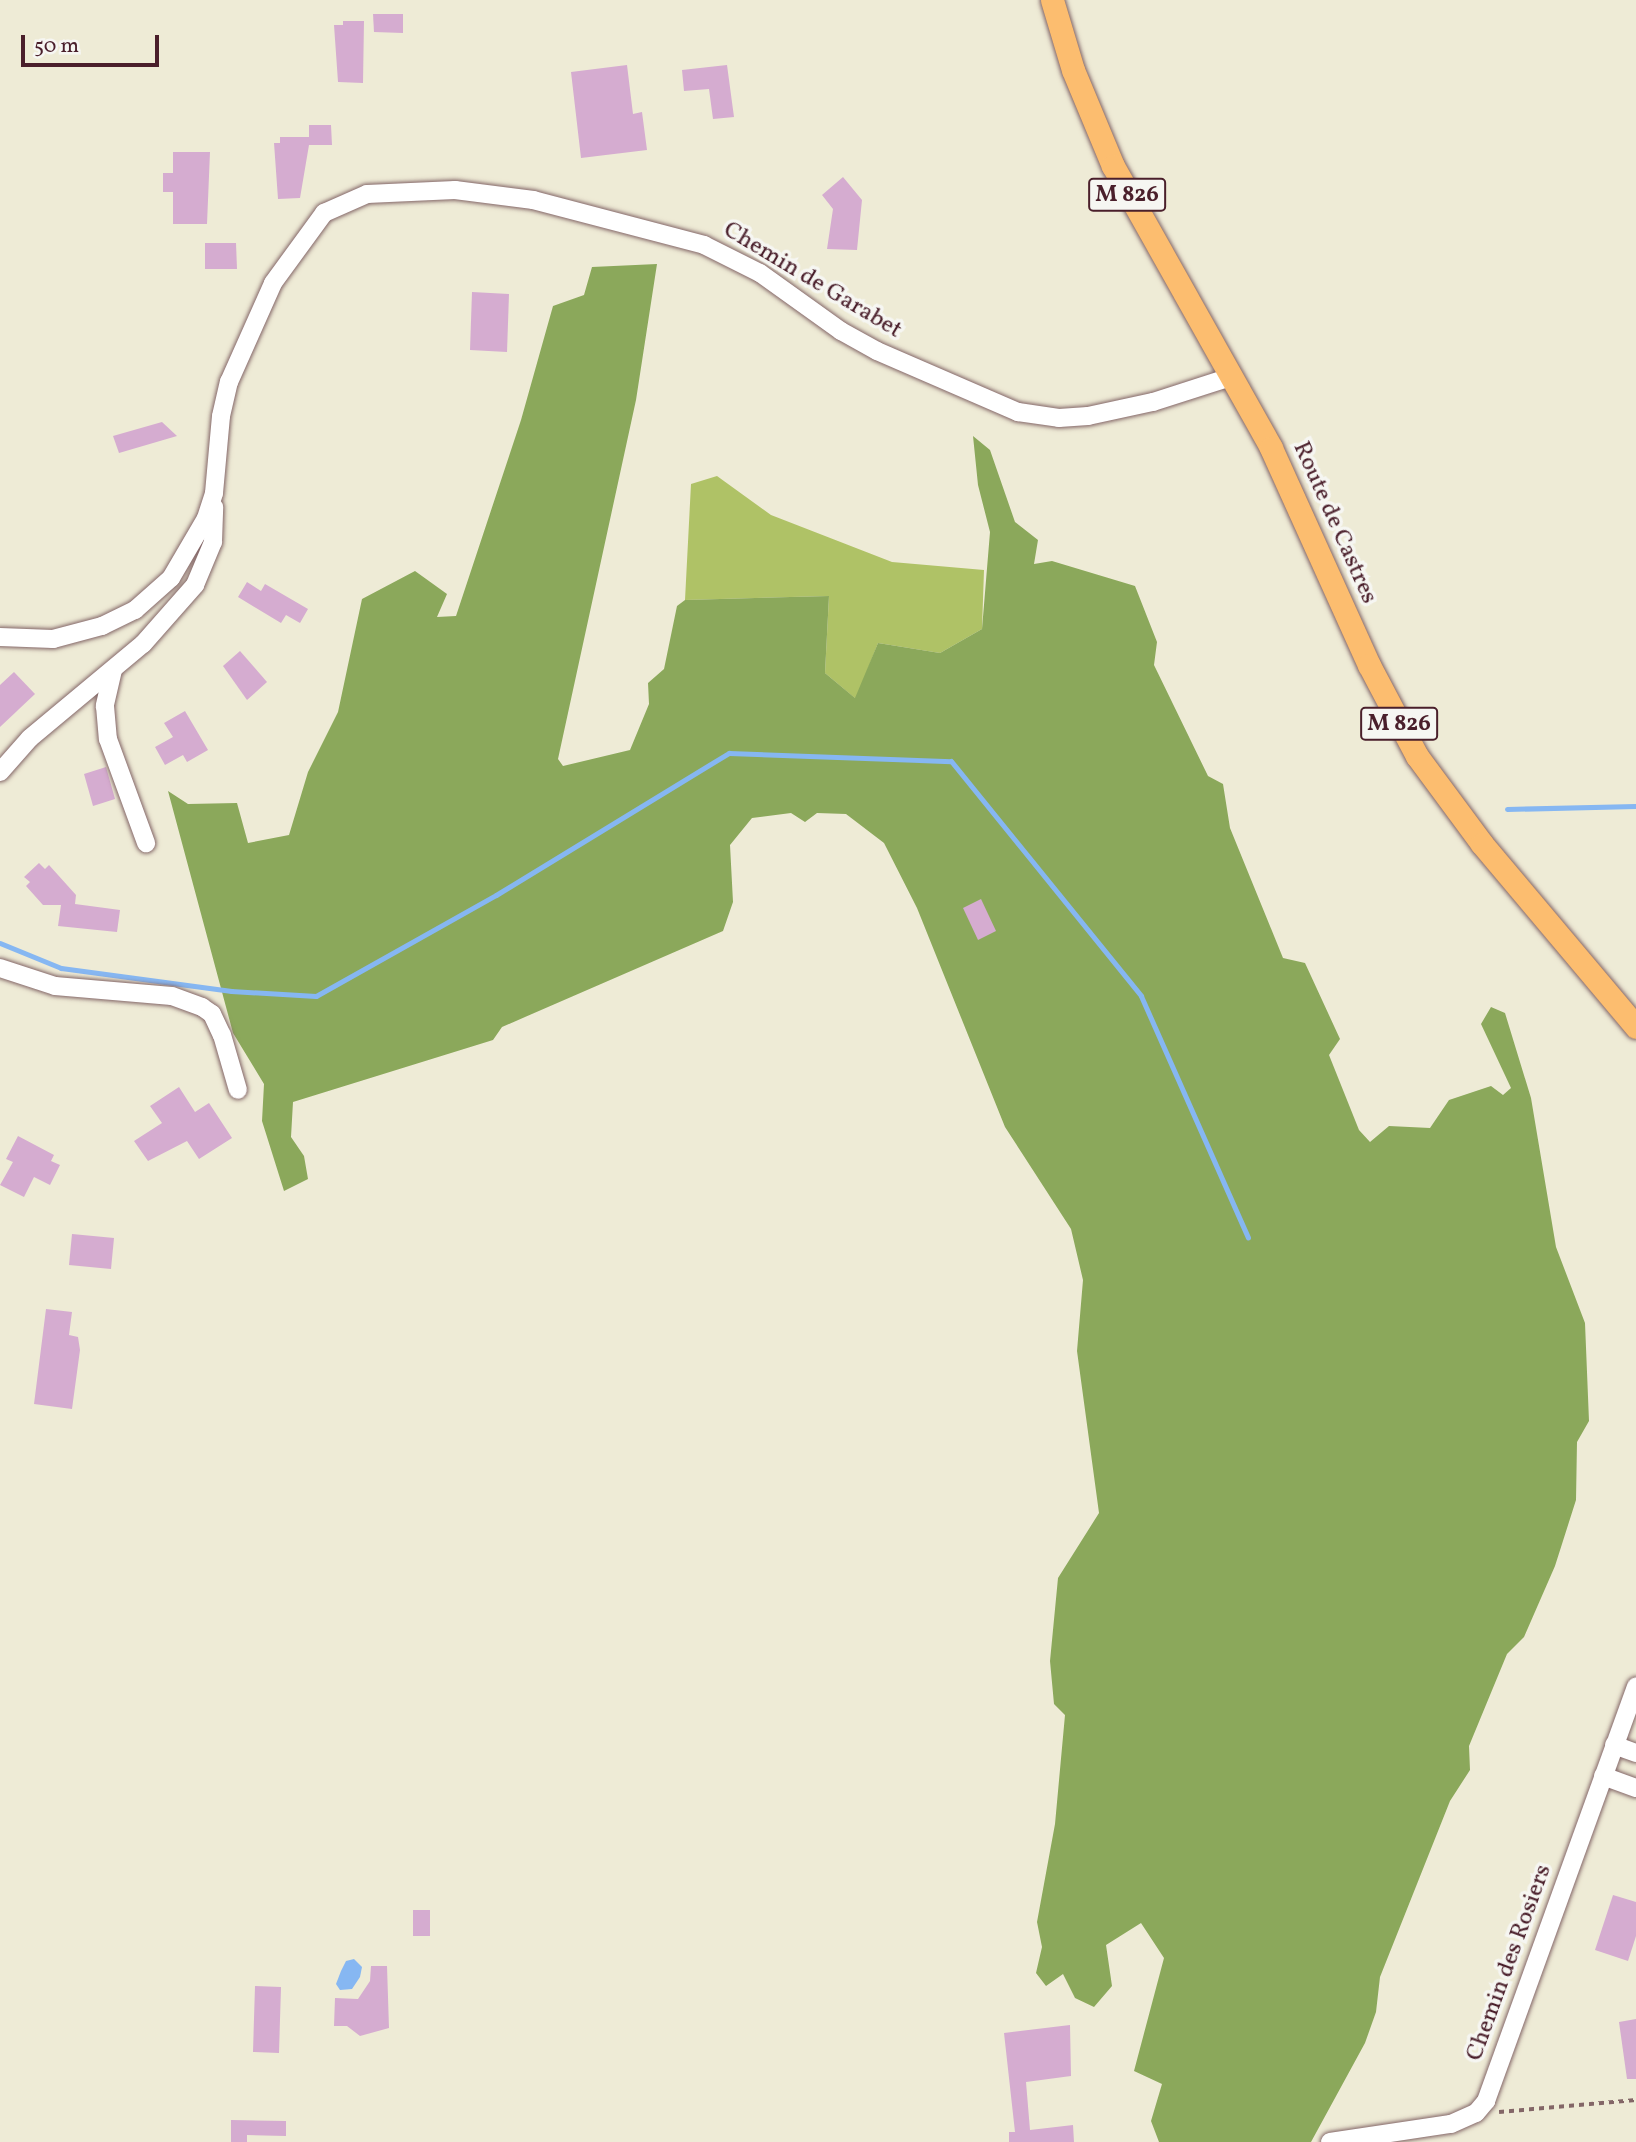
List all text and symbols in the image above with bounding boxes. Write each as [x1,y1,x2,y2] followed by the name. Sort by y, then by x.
[24,21,163,65] scale bar
[34,32,79,61] text: 50 m
[1087,176,1167,214] road number: M 826
[718,216,906,346] street label: Chemin de Garabet
[1285,438,1383,608] street label: Route de Castres
[1359,704,1439,744] road number: M 826
[1461,1861,1559,2065] street label: Chemin des Rosiers

